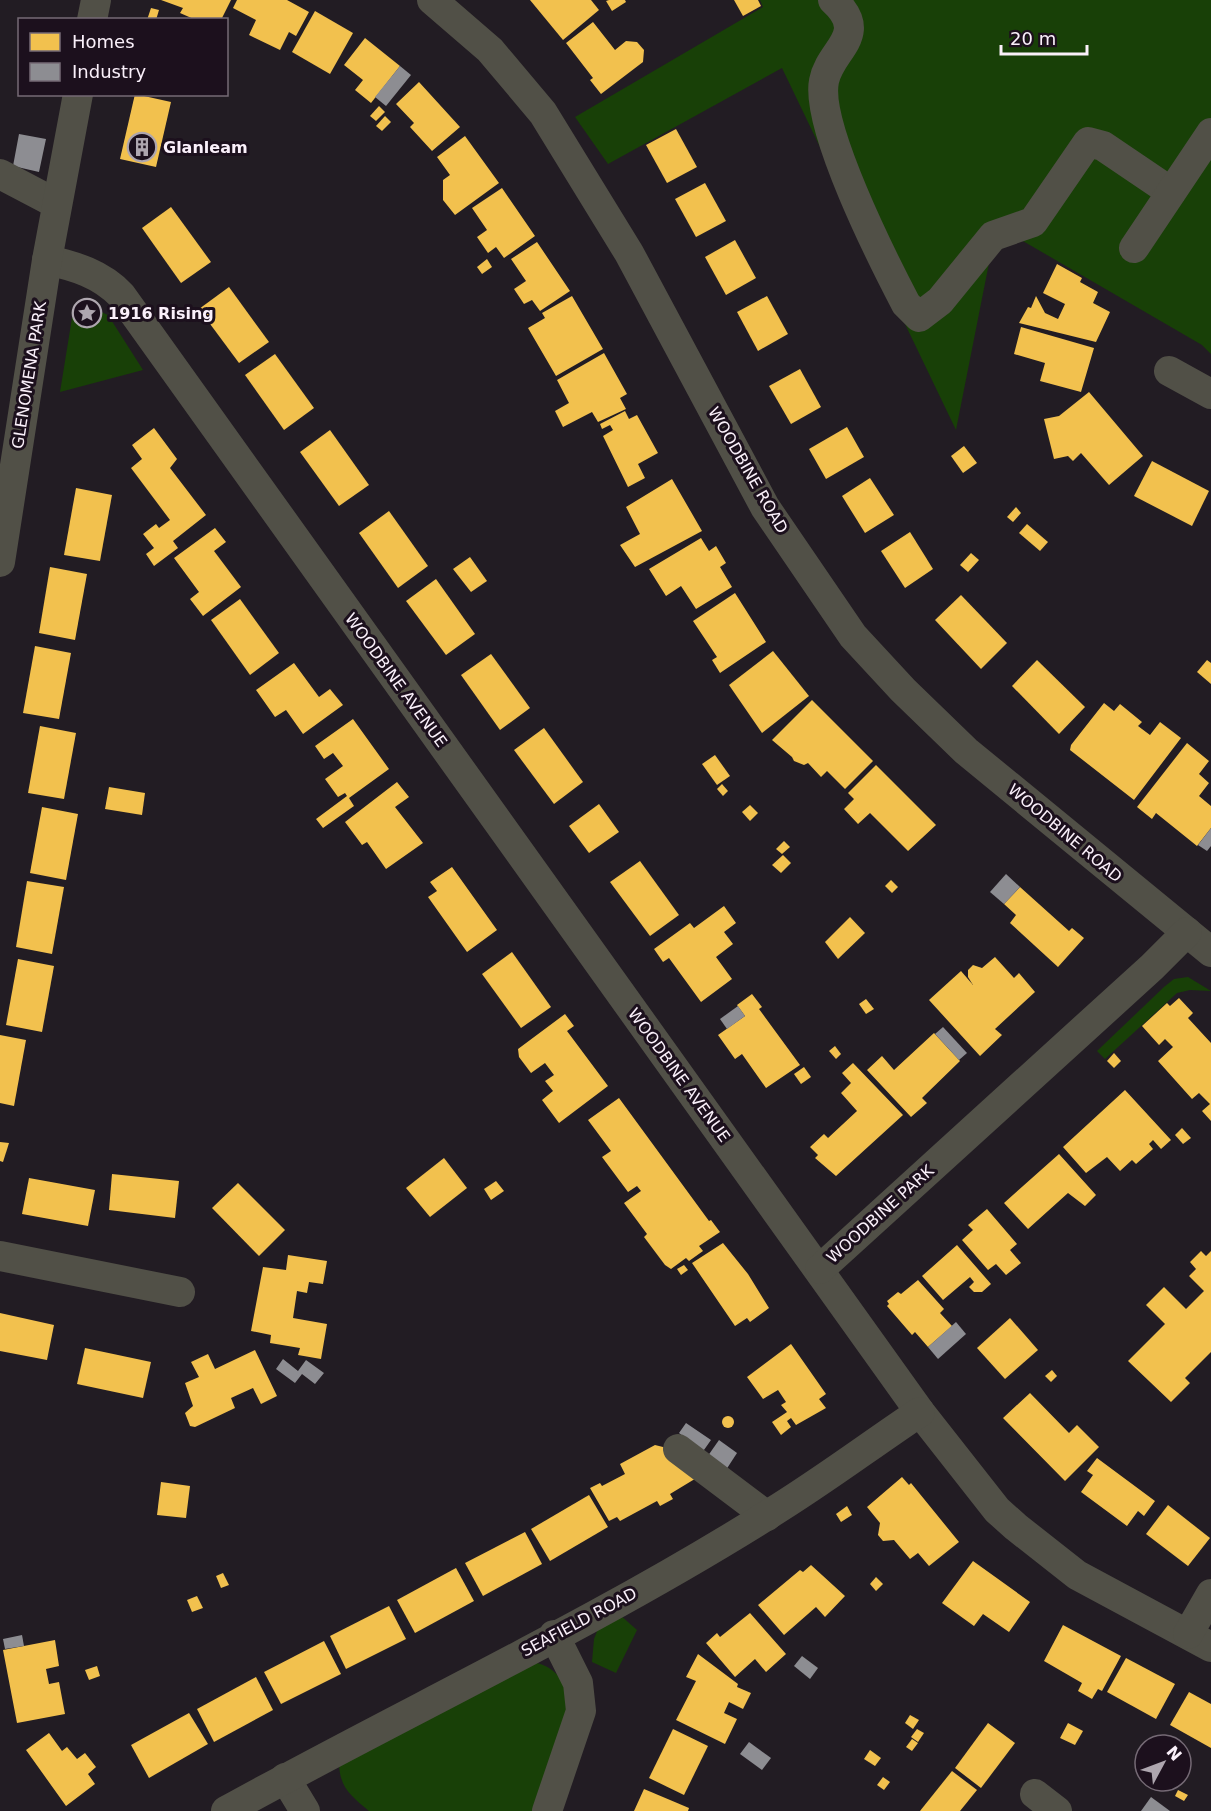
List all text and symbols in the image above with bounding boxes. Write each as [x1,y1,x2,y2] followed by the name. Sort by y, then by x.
[18,18,228,96] legend
[1001,18,1086,56] scale bar
[1010,28,1056,49] text: 20 m
[72,31,135,52] text: Homes
[72,61,146,82] text: Industry
[126,131,158,163] building icon: Glanleam
[163,138,248,157] place label: Glanleam
[71,297,103,329] place icon: 1916 Rising
[8,299,50,450] street label: GLENOMENA PARK
[108,304,214,323] place label: 1916 Rising
[704,403,792,537] street label: WOODBINE ROAD
[341,609,451,751] street label: WOODBINE AVENUE
[1004,780,1126,886] street label: WOODBINE ROAD
[624,1004,734,1146] street label: WOODBINE AVENUE
[823,1161,938,1267] street label: WOODBINE PARK
[518,1584,640,1660] street label: SEAFIELD ROAD
[1133,1733,1193,1793] north arrow
[1162,1742,1186,1765] text: N

